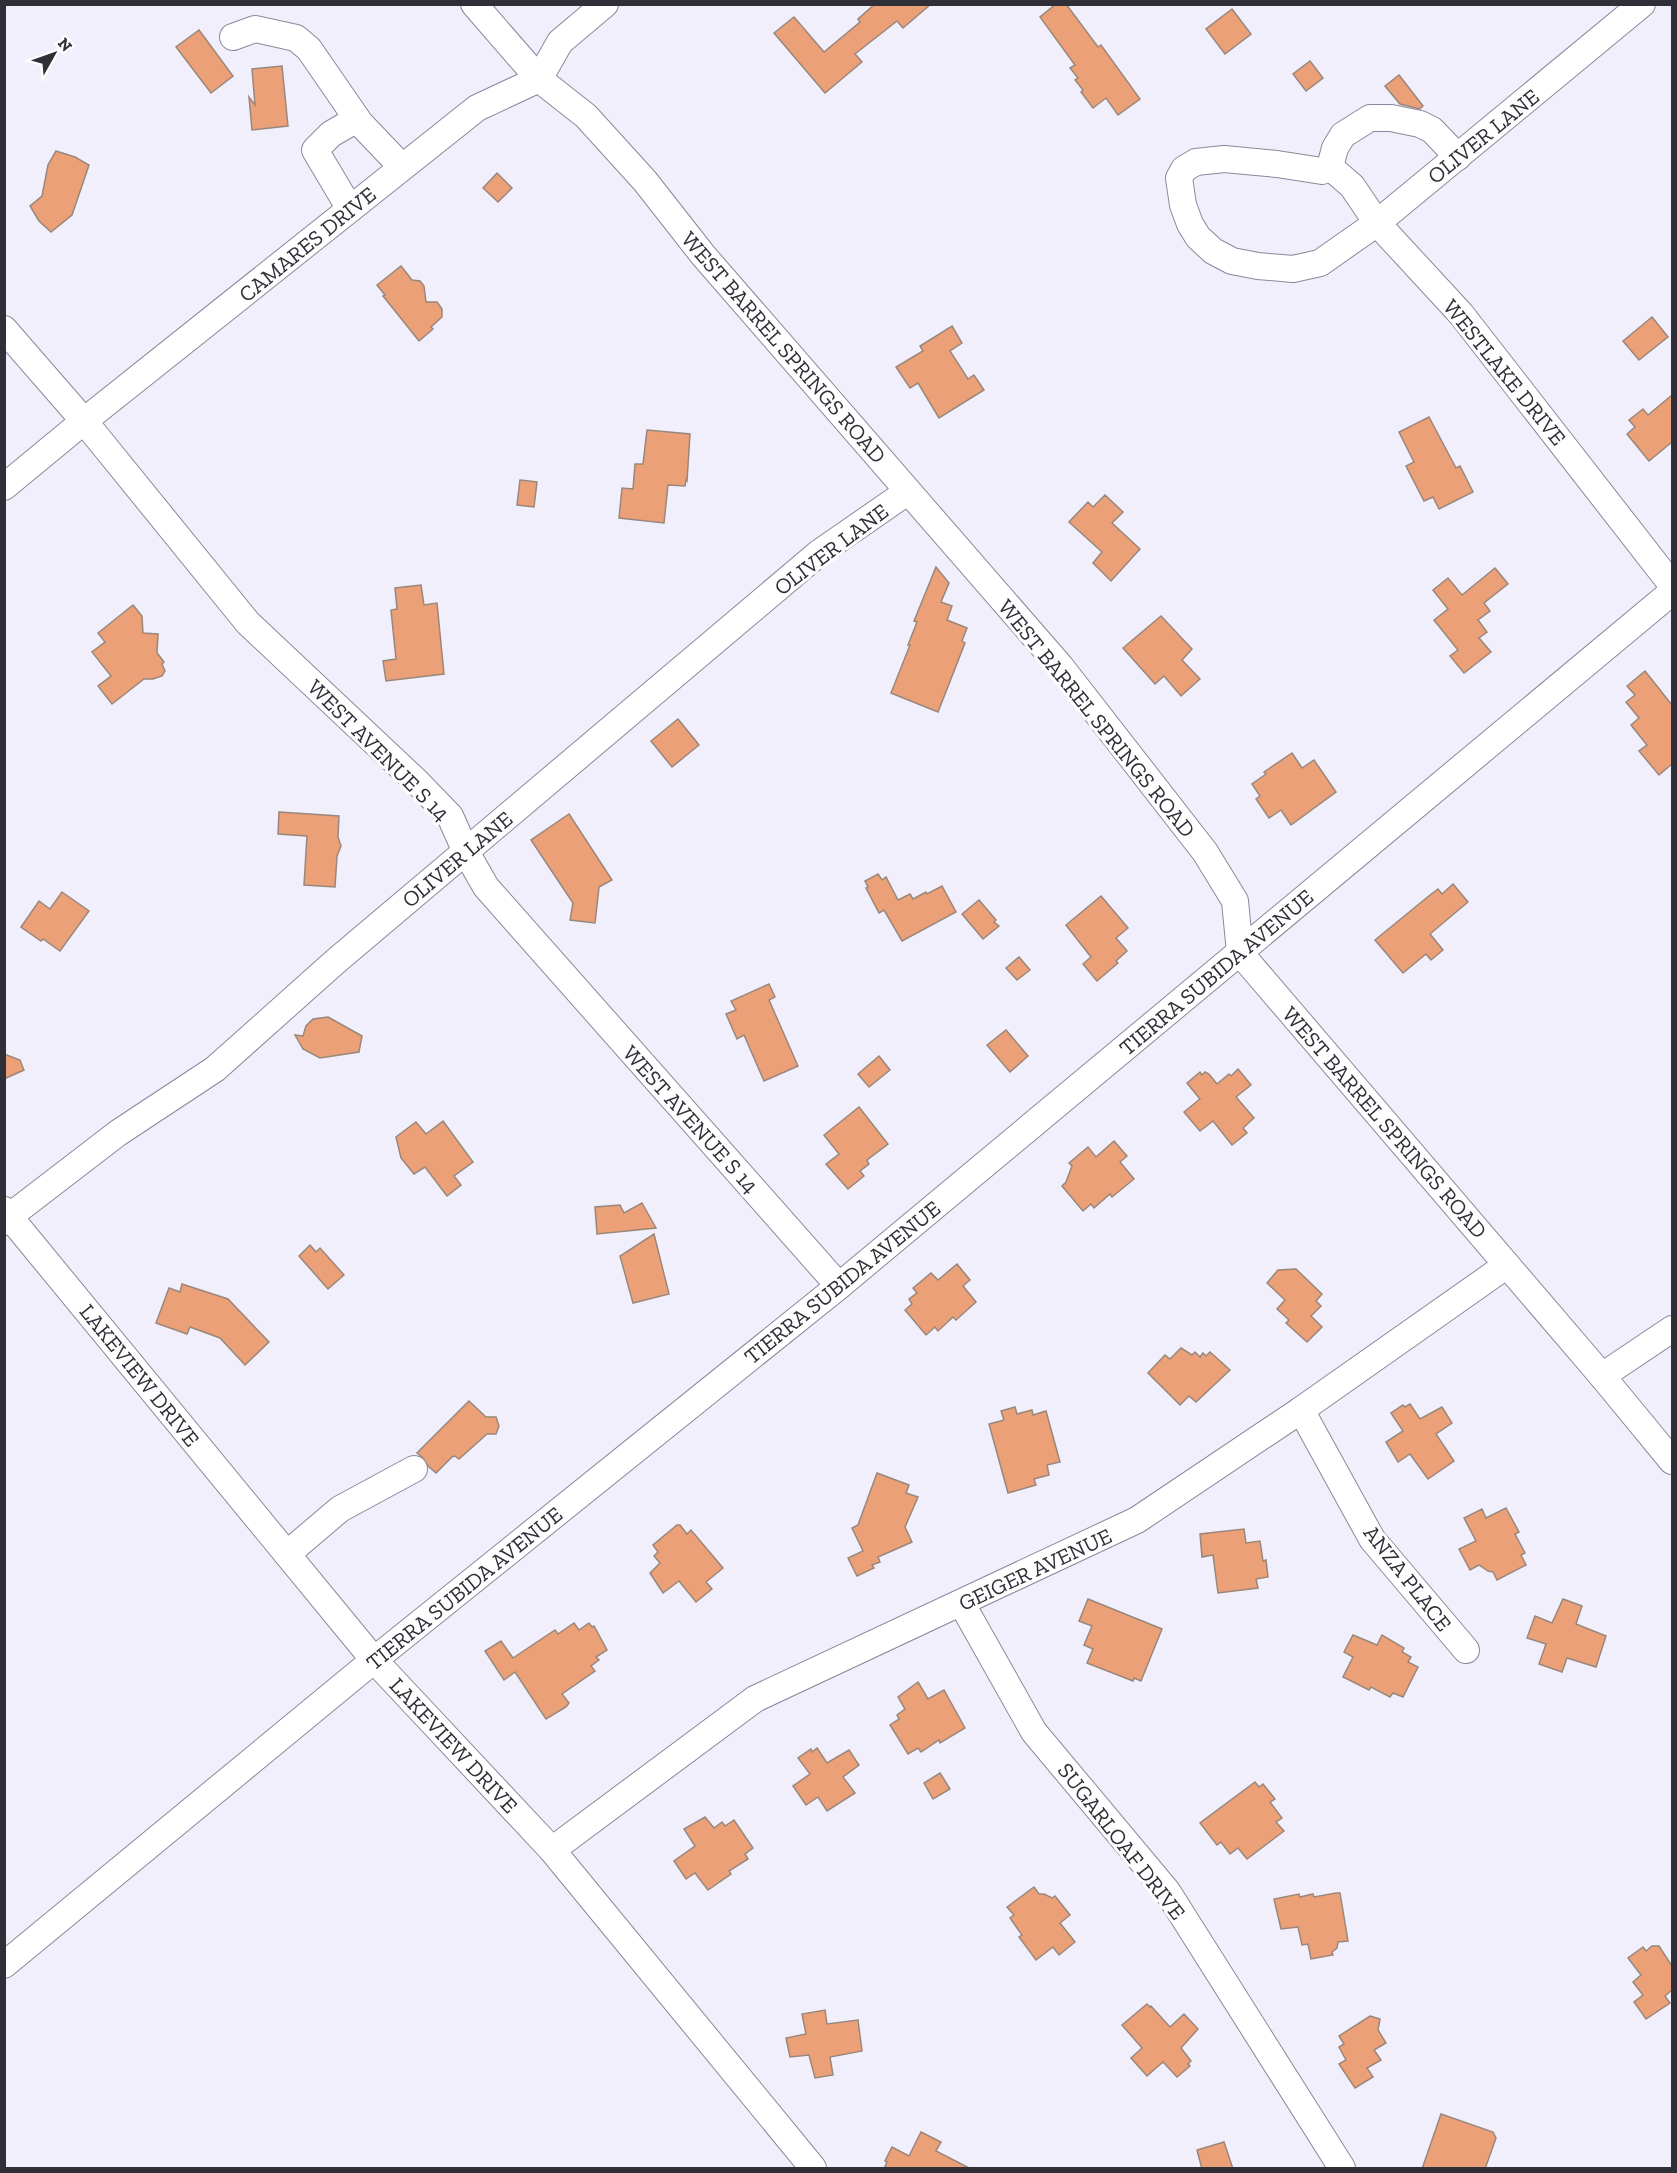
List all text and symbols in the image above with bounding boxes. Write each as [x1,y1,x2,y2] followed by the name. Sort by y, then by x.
[24,24,84,84] north arrow
[54,34,76,55] text: N
[1422,83,1545,190] street label: OLIVER LANE
[233,181,381,308] street label: CAMARES DRIVE
[676,226,892,469] street label: WEST BARREL SPRINGS ROAD
[1437,294,1572,451] street label: WESTLAKE DRIVE
[769,498,894,601] street label: OLIVER LANE
[992,594,1201,843] street label: WEST BARREL SPRINGS ROAD
[302,674,455,827] street label: WEST AVENUE S 14
[397,805,518,913] street label: OLIVER LANE
[1114,883,1319,1061] street label: TIERRA SUBIDA AVENUE
[1277,1001,1493,1244] street label: WEST BARREL SPRINGS ROAD
[617,1040,764,1199] street label: WEST AVENUE S 14
[739,1195,946,1370] street label: TIERRA SUBIDA AVENUE
[74,1299,205,1452] street label: LAKEVIEW DRIVE
[361,1501,568,1676] street label: TIERRA SUBIDA AVENUE
[1358,1520,1457,1637] street label: ANZA PLACE
[954,1522,1116,1617] street label: GEIGER AVENUE
[384,1672,523,1819] street label: LAKEVIEW DRIVE
[1052,1757,1191,1925] street label: SUGARLOAF DRIVE

